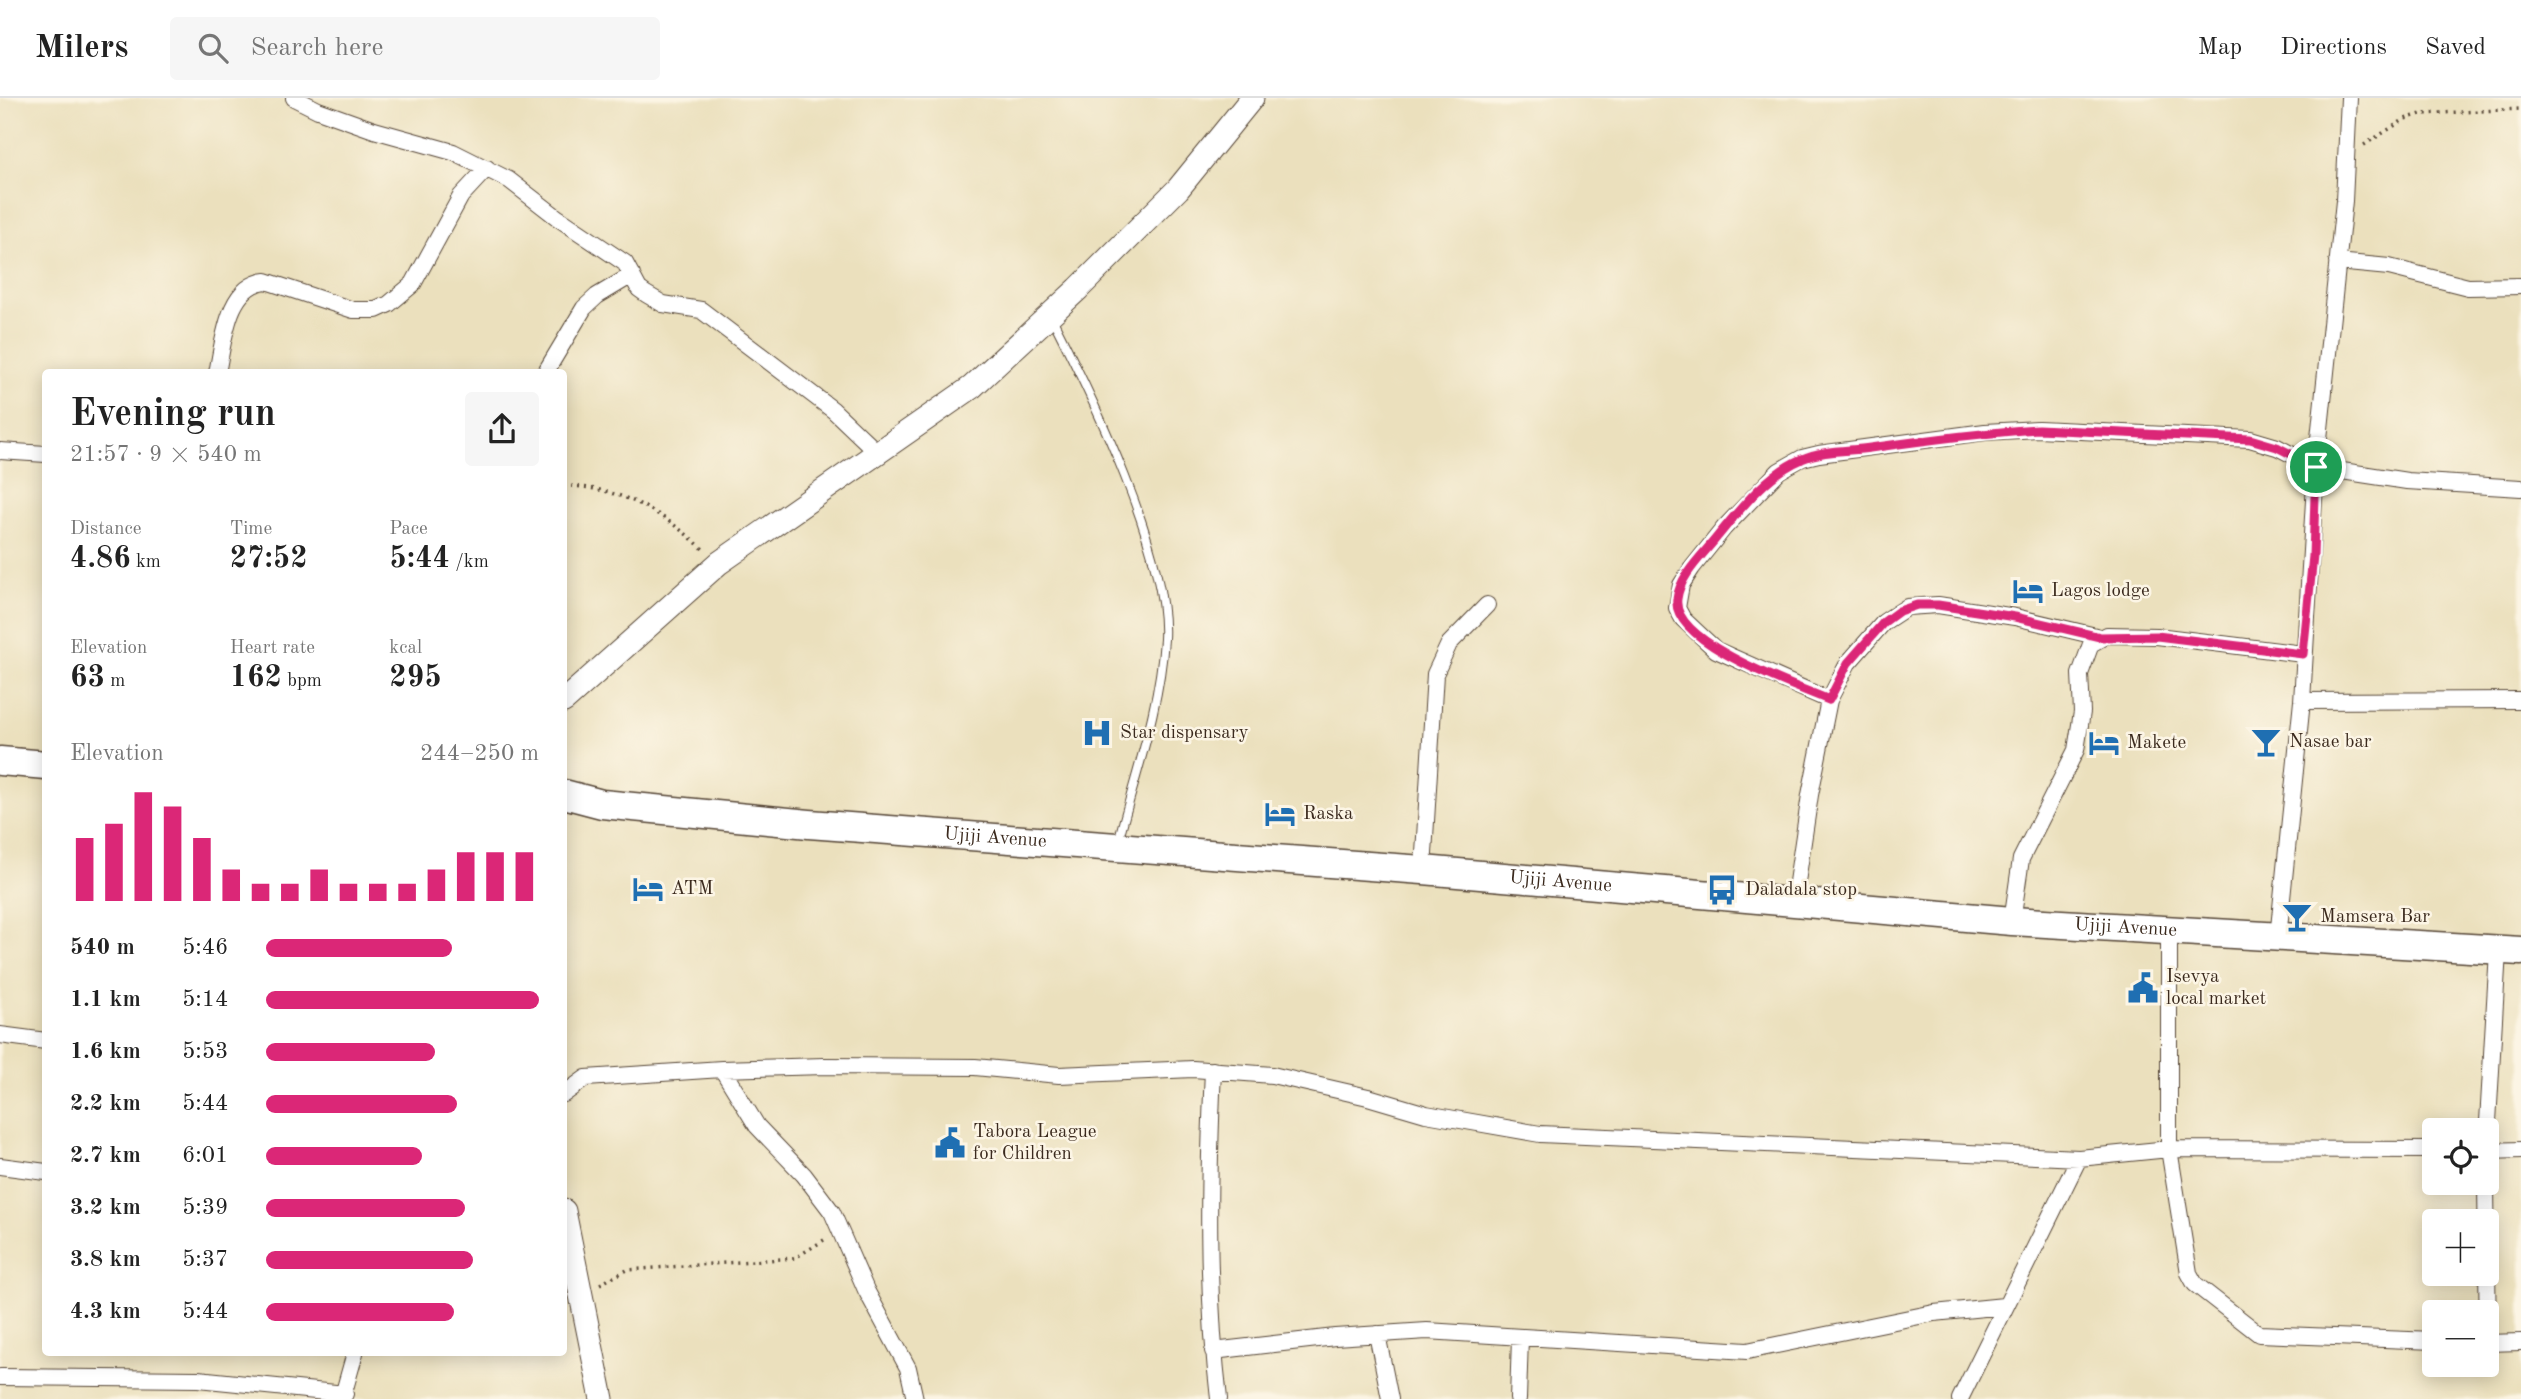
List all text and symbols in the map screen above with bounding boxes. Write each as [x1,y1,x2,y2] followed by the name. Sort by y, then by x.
[170,17,660,80] search box
[194,29,232,67] icon: search
[35,32,128,65] text: Milers
[250,35,383,61] text: Search here
[2198,36,2242,60] text: Map
[2280,36,2387,60] text: Directions
[2425,36,2486,60] text: Saved
[465,392,539,466] button: share
[70,396,276,434] text: Evening run
[2286,437,2346,497] pin
[70,443,262,466] text: 21:57 · 9 × 540 m
[2297,448,2335,486] icon: arrive
[70,520,142,539] text: Distance
[230,520,272,539] text: Time
[389,520,428,539] text: Pace
[70,544,131,574] text: 4.86
[230,544,308,574] text: 27:52
[389,544,450,574] text: 5:44
[131,553,161,572] text: km
[450,553,489,572] text: /km
[2011,574,2045,608] hotel icon: Lagos lodge
[2051,582,2150,601] place label: Lagos lodge
[70,639,147,658] text: Elevation
[230,639,315,658] text: Heart rate
[389,639,422,658] text: kcal
[70,663,105,693] text: 63
[230,663,282,693] text: 162
[389,663,442,693] text: 295
[105,672,125,691] text: m
[282,672,322,691] text: bpm
[1080,716,1114,750] hospital icon: Star dispensary
[1120,724,1249,743] place label: Star dispensary
[2249,725,2283,759] bar icon: Nasae bar
[2087,726,2121,760] hotel icon: Makete
[2289,733,2372,752] place label: Nasae bar
[2127,734,2186,753] place label: Makete
[70,742,164,765] text: Elevation
[420,742,539,765] text: 244–250 m
[1263,797,1297,831] hotel icon: Raska
[1303,805,1354,824] place label: Raska
[943,825,1047,851] street label: Ujiji Avenue
[1508,868,1613,896] street label: Ujiji Avenue
[631,872,665,906] hotel icon: ATM
[1705,873,1739,907] bus stop icon: Daladala stop
[671,880,713,899] place label: ATM
[1745,881,1857,900] place label: Daladala stop
[2280,900,2314,934] bar icon: Mamsera Bar
[2320,908,2430,927] place label: Mamsera Bar
[2074,915,2178,940] street label: Ujiji Avenue
[70,936,135,959] text: 540 m
[182,936,228,959] text: 5:46
[2166,968,2266,1009] place label: Isevya local market
[2126,971,2160,1005] public building icon: Isevya local market
[70,988,141,1011] text: 1.1 km
[182,988,228,1011] text: 5:14
[70,1040,141,1063] text: 1.6 km
[182,1040,228,1063] text: 5:53
[70,1092,141,1115] text: 2.2 km
[182,1092,228,1115] text: 5:44
[2422,1118,2499,1377] map controls
[2422,1118,2499,1195] button: locate
[973,1123,1097,1164] place label: Tabora League for Children
[933,1126,967,1160] public building icon: Tabora League for Children
[70,1144,141,1167] text: 2.7 km
[182,1144,228,1167] text: 6:01
[70,1196,141,1219] text: 3.2 km
[182,1196,228,1219] text: 5:39
[2422,1209,2499,1286] button: +
[70,1248,141,1271] text: 3.8 km
[182,1248,228,1271] text: 5:37
[70,1300,141,1323] text: 4.3 km
[182,1300,228,1323] text: 5:44
[2422,1300,2499,1377] button: −

